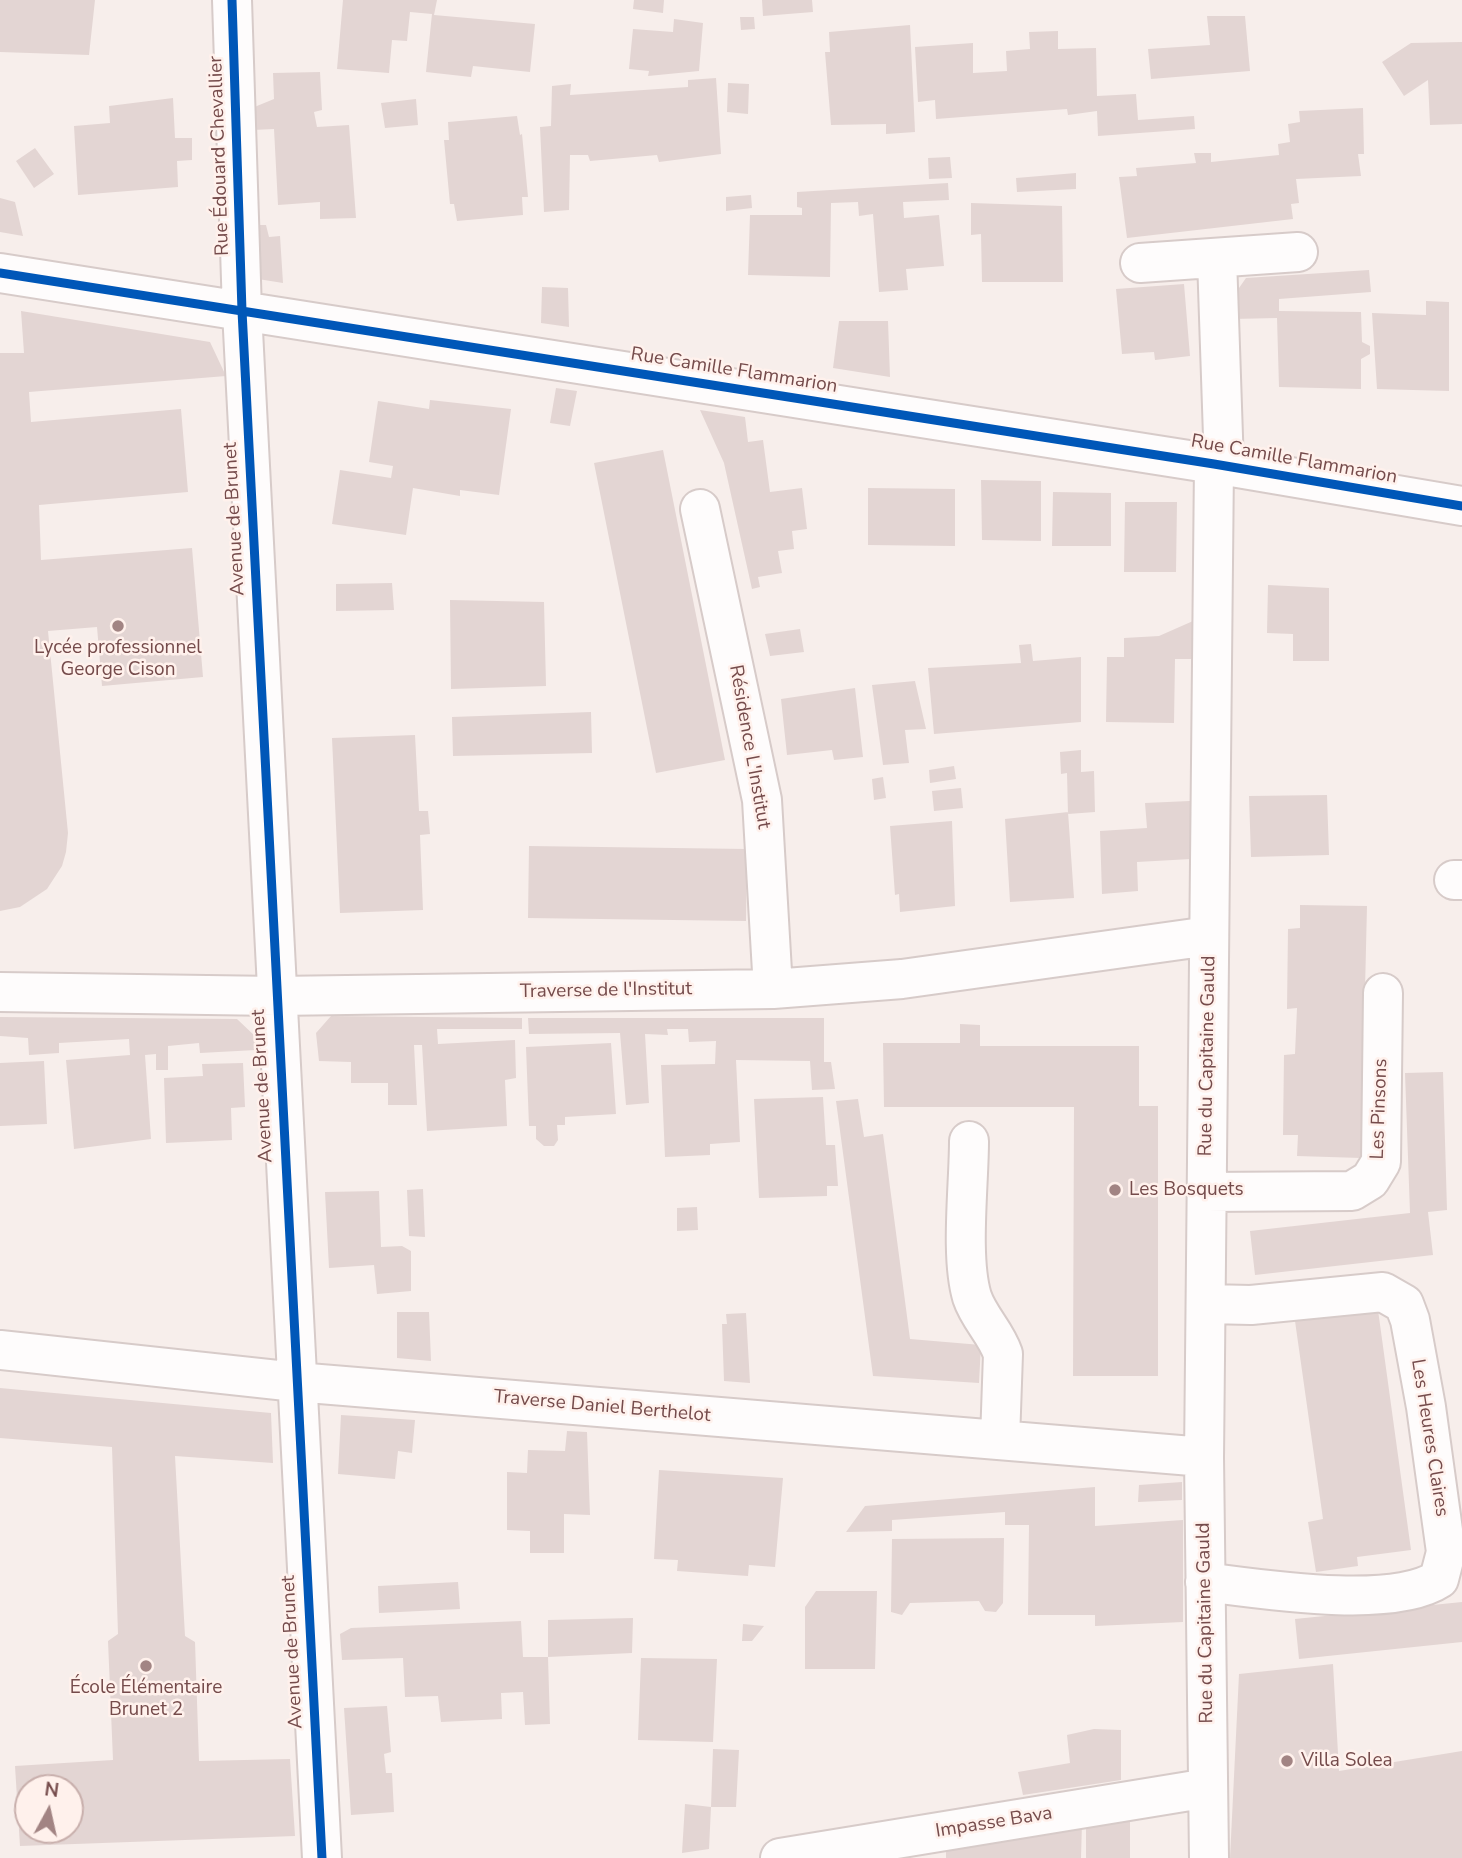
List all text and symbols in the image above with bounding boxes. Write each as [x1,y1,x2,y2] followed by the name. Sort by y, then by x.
[205,56,235,256] street label: Rue Édouard Chevallier
[629,343,839,399] street label: Rue Camille Flammarion
[1189,431,1399,489] street label: Rue Camille Flammarion
[220,442,250,596] street label: Avenue de Brunet
[110,618,126,634] marker: Lycée professionnel George Cison
[34,637,202,681] place label: Lycée professionnel George Cison
[723,663,775,831] street label: Résidence L'Institut
[1195,955,1221,1157] street label: Rue du Capitaine Gauld
[520,978,692,1004] street label: Traverse de l'Institut
[248,1009,278,1163] street label: Avenue de Brunet
[1367,1058,1393,1160] street label: Les Pinsons
[1129,1179,1244,1201] place label: Les Bosquets
[1107,1182,1123,1198] marker: Les Bosquets
[1405,1358,1453,1518] street label: Les Heures Claires
[493,1386,711,1428] street label: Traverse Daniel Berthelot
[1193,1522,1219,1724] street label: Rue du Capitaine Gauld
[278,1575,308,1729] street label: Avenue de Brunet
[138,1658,154,1674] marker: École Élémentaire Brunet 2
[70,1677,222,1721] place label: École Élémentaire Brunet 2
[1301,1750,1393,1772] place label: Villa Solea
[1279,1753,1295,1769] marker: Villa Solea
[14,1774,84,1844] north arrow
[43,1776,60,1804] text: N
[934,1803,1054,1843] street label: Impasse Bava

